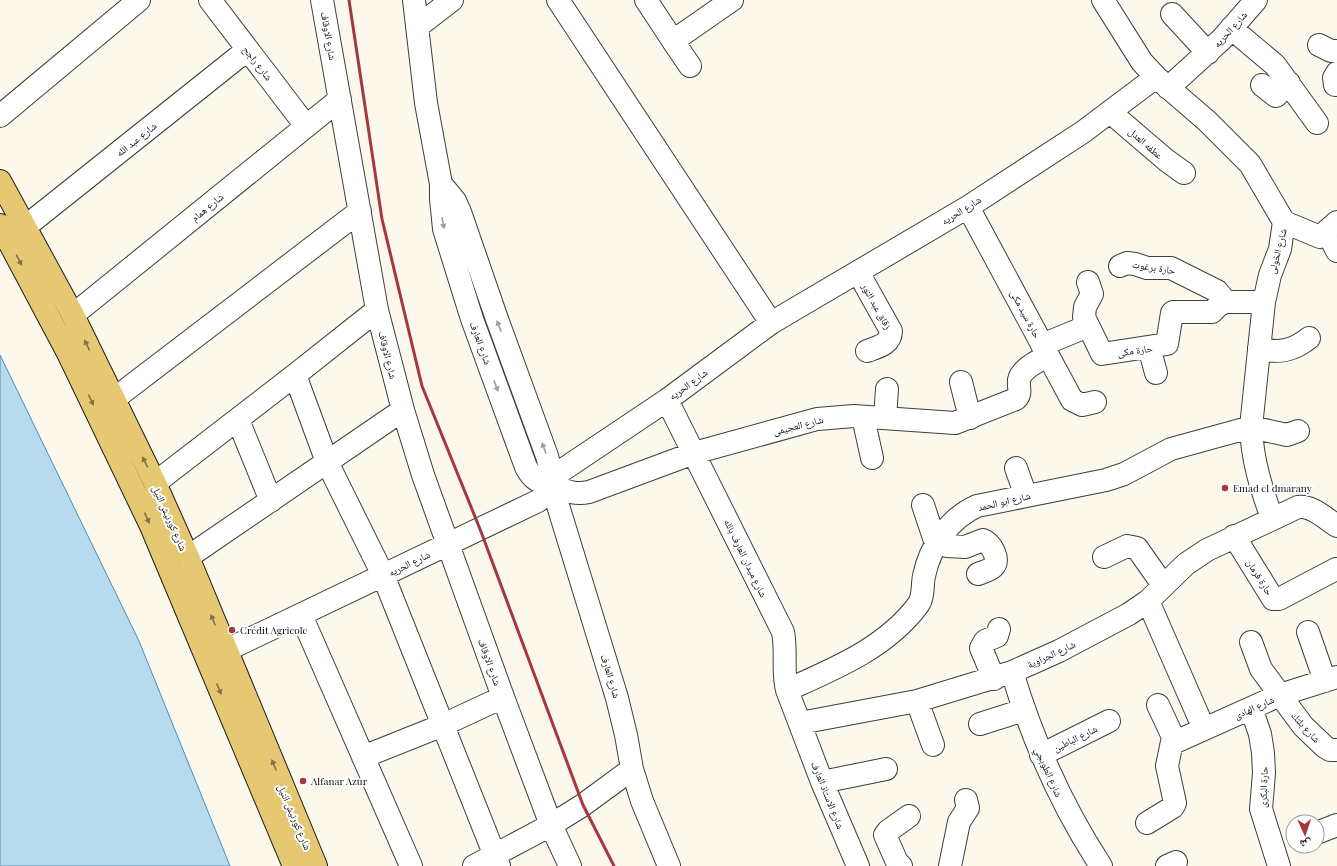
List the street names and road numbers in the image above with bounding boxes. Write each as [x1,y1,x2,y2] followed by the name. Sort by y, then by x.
[1210,7,1250,50] street label: شارع الحريه
[318,11,340,62] street label: شارع الاوقاف
[240,43,276,84] street label: شارع راجح
[113,118,160,159] street label: شارع عبد الله
[1126,124,1166,162] street label: عطفه العدل
[188,189,227,225] street label: شارع همام
[938,192,984,228] street label: شارع الحريه
[1264,226,1290,275] street label: شارع الخولى
[1131,257,1177,277] street label: حارة برغوت
[858,280,895,332] street label: زقاق عبد النور
[1007,287,1045,341] street label: حارة سيد مكى
[467,319,495,367] street label: شارع العارف
[375,330,401,381] street label: شارع الاوقاف
[1117,341,1154,359] street label: حارة مكى
[666,365,711,403] street label: شارع الحريه
[771,412,825,438] street label: شارع العجيمى
[149,483,191,553] street label: شارع كورنيش النيل
[976,488,1032,514] street label: شارع ابو الحمد
[721,517,771,600] street label: شارع ميدان العارف بالله
[386,547,433,579] street label: شارع الحريه
[1243,556,1277,598] street label: حارة قرمان
[475,637,505,688] street label: شارع الاوقاف
[1025,637,1078,671] street label: شارع الجراوية
[598,652,624,700] street label: شارع العارف
[1232,692,1277,722] street label: شارع الهادى
[1288,708,1324,746] street label: شارع بلتك
[1051,721,1100,755] street label: شارع الباطين
[1030,745,1066,800] street label: شارع الطوبجي
[808,759,848,831] street label: شارع الاستاذ العارف
[1255,765,1271,808] street label: حارة البكرى
[275,782,315,852] street label: شارع كورنيش النيل

